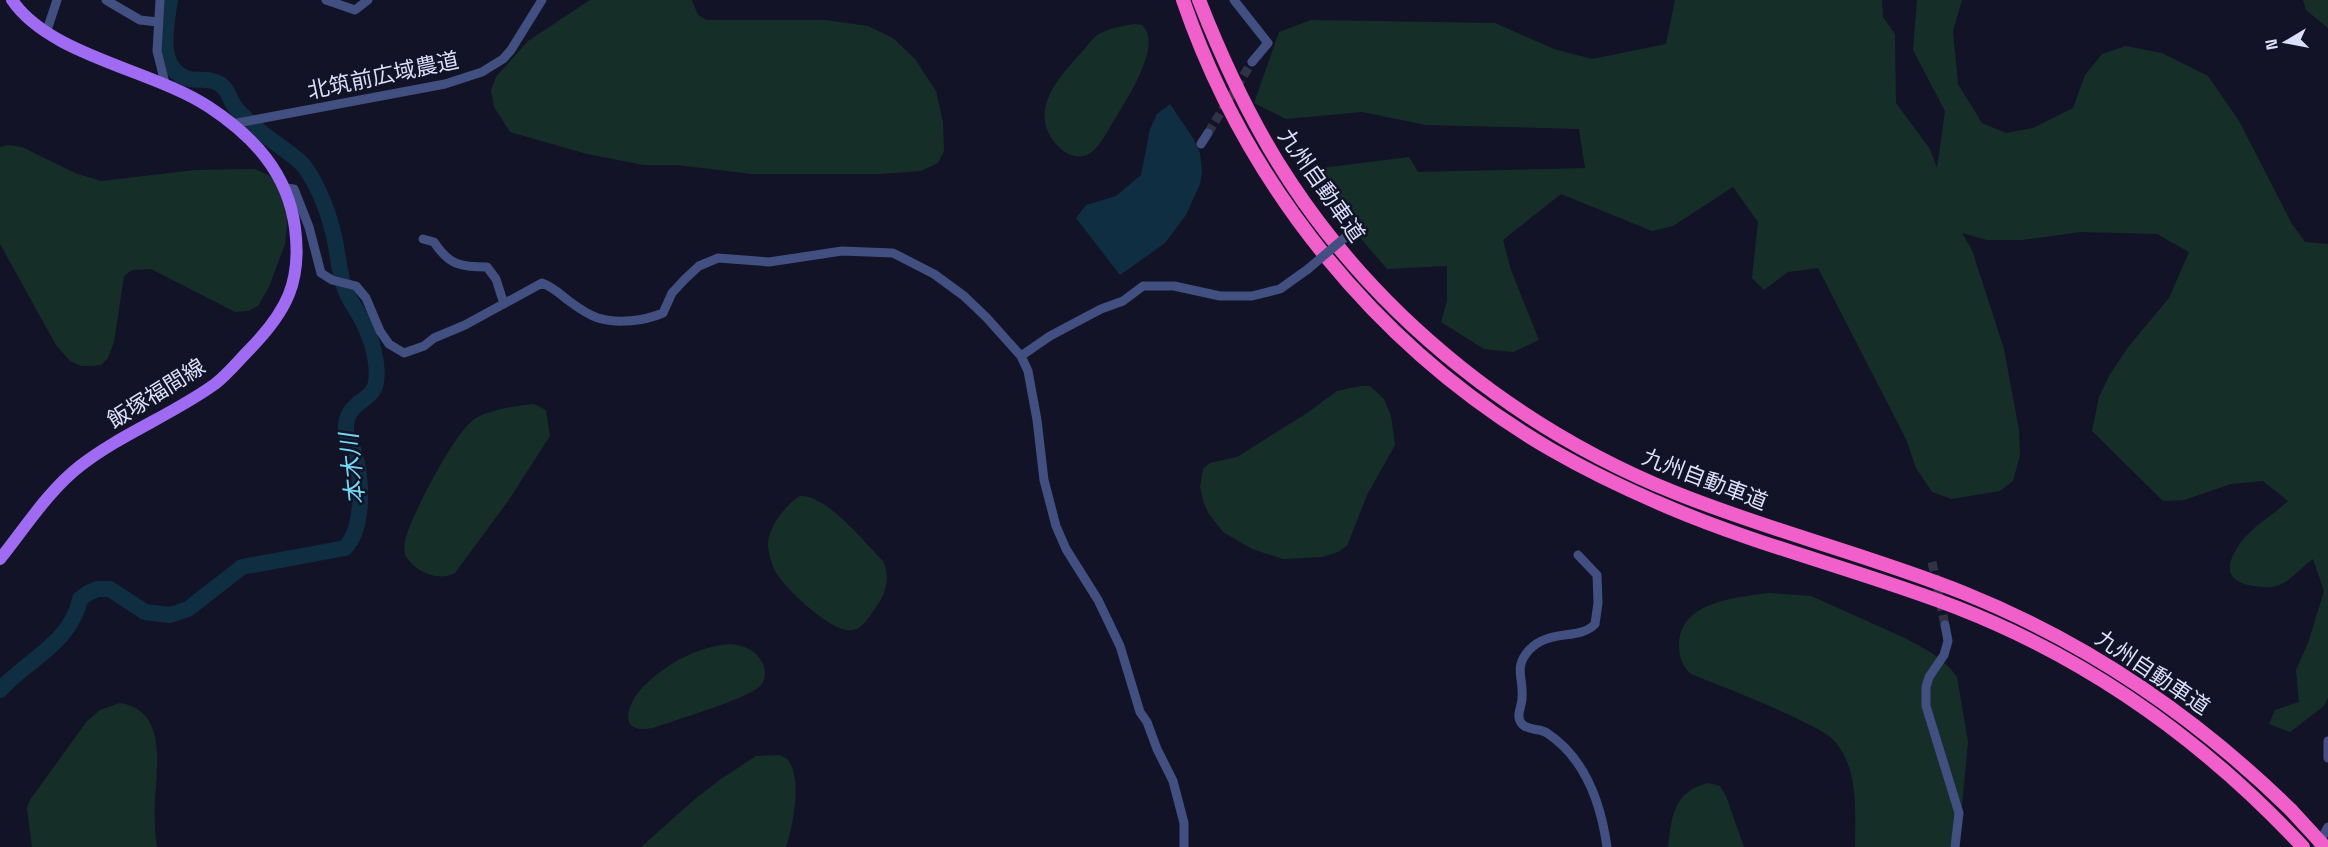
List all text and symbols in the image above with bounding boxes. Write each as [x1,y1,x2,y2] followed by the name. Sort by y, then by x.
[2256,12,2316,72] north arrow
[2260,37,2283,52] text: N
[305,45,461,105] street label: 北筑前広域農道
[1273,123,1371,247] street label: 九州自動車道
[102,352,210,434] street label: 飯塚福間線
[333,429,371,506] water label: 本木川
[1638,442,1772,516] street label: 九州自動車道
[2090,623,2216,721] street label: 九州自動車道

